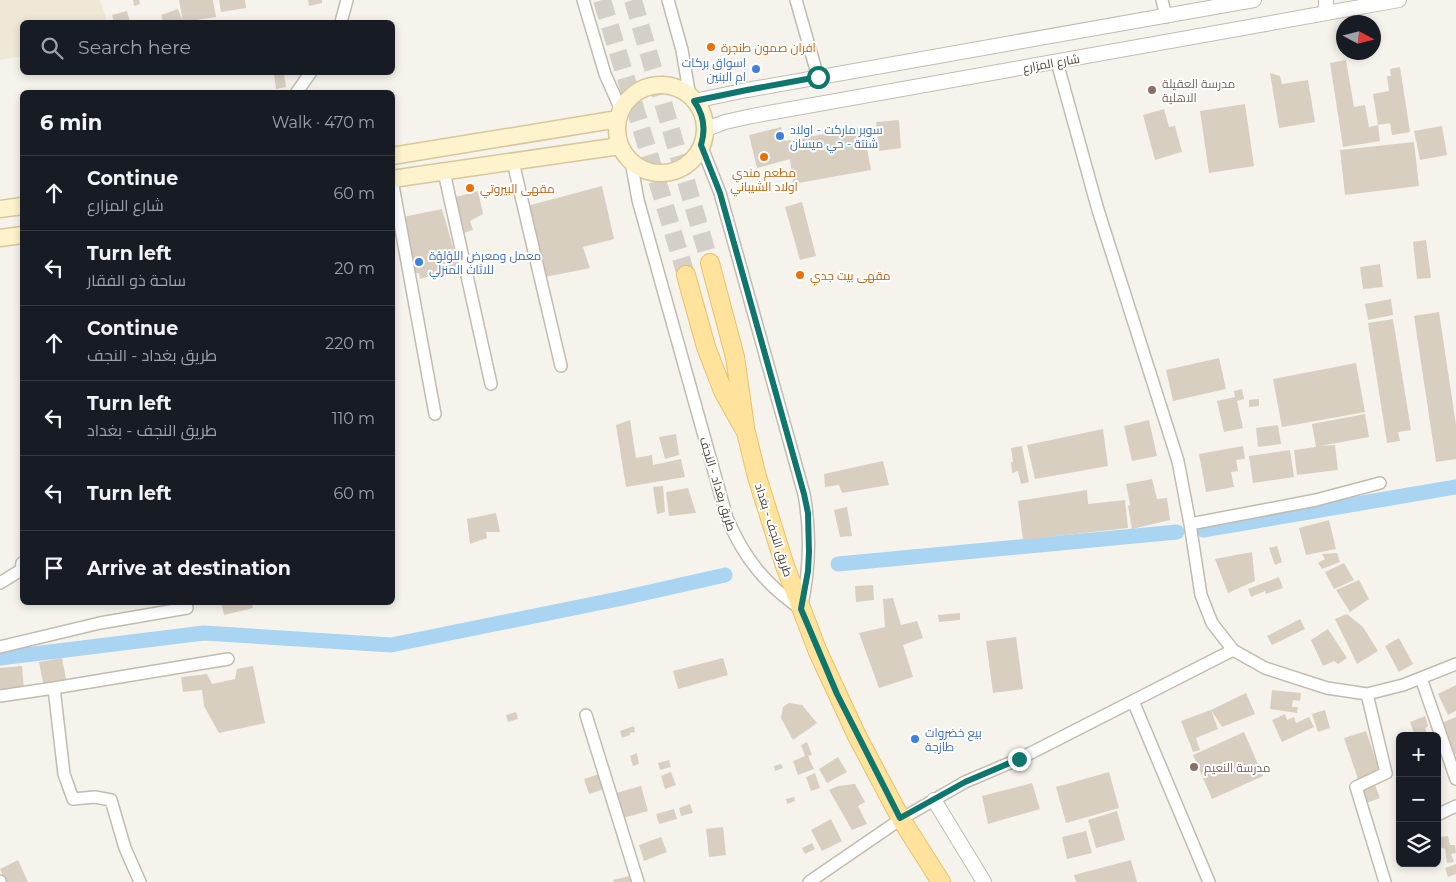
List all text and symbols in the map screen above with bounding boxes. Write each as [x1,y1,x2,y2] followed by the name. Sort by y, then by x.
[1336,15,1381,60] north arrow
[20,20,395,75] search box
[38,34,66,62] icon: search
[78,36,191,59] text: Search here
[721,40,816,55] place label: افران صمون طنجرة
[705,41,717,53] marker: افران صمون طنجرة
[1021,51,1081,76] street label: شارع المزارع
[682,55,746,85] place label: اسواق بركات ام البنين
[750,63,762,75] marker: اسواق بركات ام البنين
[807,66,830,89] route start
[1162,76,1235,105] place label: مدرسة العقيلة الاهلية
[1146,84,1158,96] marker: مدرسة العقيلة الاهلية
[40,110,102,135] text: 6 min
[272,113,375,132] text: Walk · 470 m
[790,122,883,154] place label: سوبر ماركت - اولاد شنتة - حي ميسان
[774,130,786,142] marker: سوبر ماركت - اولاد شنتة - حي ميسان
[758,151,770,163] marker: مطعم مندي اولاد الشيباني
[730,165,798,197] place label: مطعم مندي اولاد الشيباني
[87,167,178,190] text: Continue
[40,179,68,207] icon: ahead
[480,181,555,199] place label: مقهى البيروتي
[464,182,476,194] marker: مقهى البيروتي
[333,184,375,203] text: 60 m
[87,196,164,215] text: شارع المزارع
[87,242,172,265] text: Turn left
[429,248,541,280] place label: معمل ومعرض اللؤلؤة للاثاث المنزلي
[40,254,68,282] icon: left
[413,256,425,268] marker: معمل ومعرض اللؤلؤة للاثاث المنزلي
[334,259,375,278] text: 20 m
[810,268,891,286] place label: مقهى بيت جدي
[794,269,806,281] marker: مقهى بيت جدي
[87,271,186,290] text: ساحة ذو الفقار
[87,317,178,340] text: Continue
[40,329,68,357] icon: ahead
[325,334,375,353] text: 220 m
[87,346,217,365] text: طريق بغداد - النجف
[87,392,172,415] text: Turn left
[40,404,68,432] icon: left
[332,409,375,428] text: 110 m
[87,421,217,440] text: طريق النجف - بغداد
[697,435,739,533] street label: طريق بغداد - النجف
[40,479,68,507] icon: left
[752,481,796,579] street label: طريق النجف - بغداد
[87,482,172,505] text: Turn left
[333,484,375,503] text: 60 m
[40,554,68,582] icon: arrive
[87,557,291,580] text: Arrive at destination
[925,725,982,754] place label: بيع خضروات طازجة
[1396,732,1441,867] map controls
[1396,732,1441,777] button: +
[909,733,921,745] marker: بيع خضروات طازجة
[1008,748,1031,771] route end
[1204,760,1270,776] place label: مدرسة النعيم
[1188,761,1200,773] marker: مدرسة النعيم
[1396,777,1441,822] button: −
[1396,822,1441,867] button: layers

